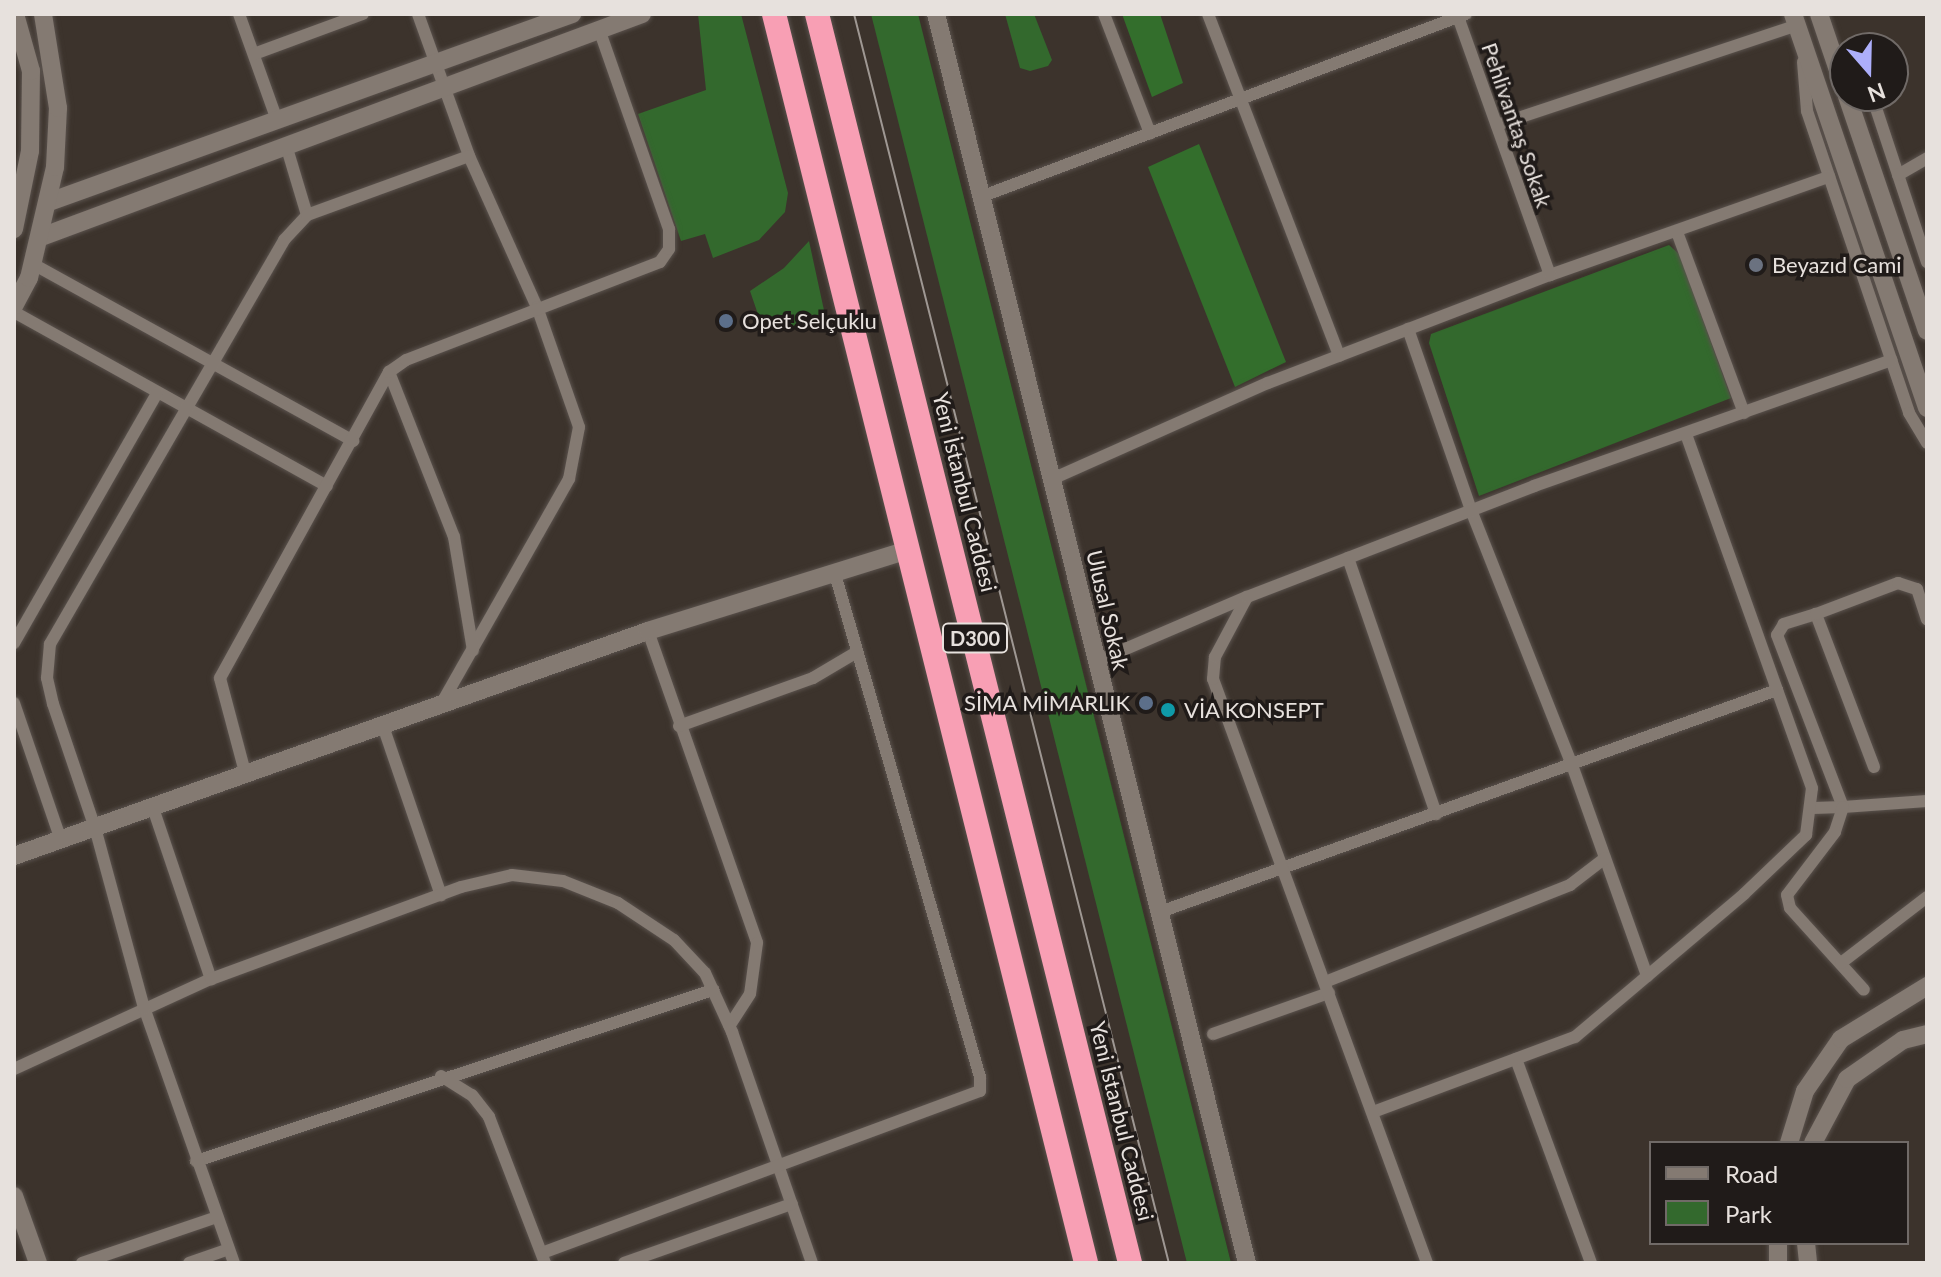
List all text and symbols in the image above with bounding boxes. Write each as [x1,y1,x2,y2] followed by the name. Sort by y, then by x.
[1829,32,1909,112] north arrow
[1476,39,1558,211] street label: Pehlivantaş Sokak
[1864,78,1889,109] text: N
[1772,252,1902,278] place label: Beyazıd Cami
[1747,256,1765,274] marker: Beyazıd Cami
[742,308,877,334] place label: Opet Selçuklu
[717,312,735,330] marker: Opet Selçuklu
[927,390,1003,594] street label: Yeni İstanbul Caddesi
[1081,547,1135,673] street label: Ulusal Sokak
[941,622,1009,654] road number: D300
[963,690,1130,716] place label: SİMA MİMARLIK
[1137,694,1155,712] marker: SİMA MİMARLIK
[1184,697,1324,723] place label: VİA KONSEPT
[1159,701,1177,719] marker: VİA KONSEPT
[1084,1019,1160,1223] street label: Yeni İstanbul Caddesi
[1649,1141,1909,1245] legend
[1725,1159,1778,1188] text: Road
[1725,1199,1772,1228] text: Park

